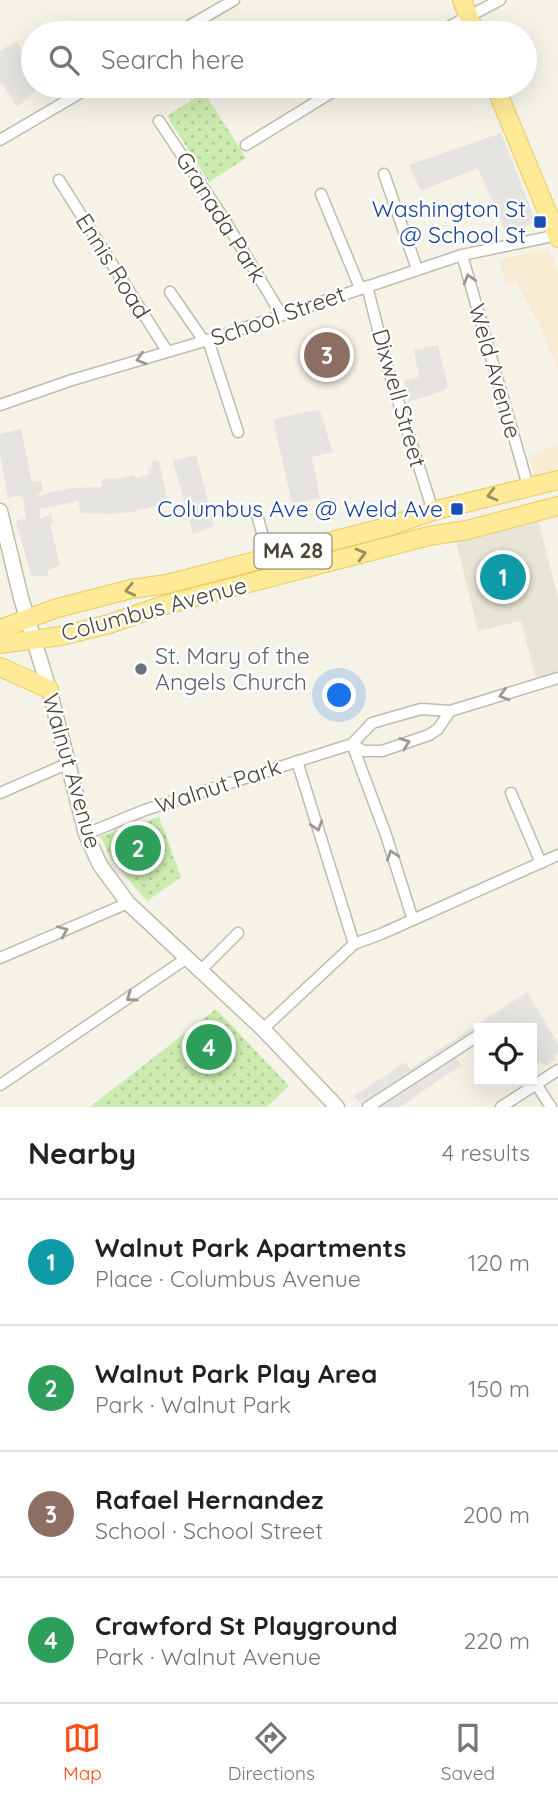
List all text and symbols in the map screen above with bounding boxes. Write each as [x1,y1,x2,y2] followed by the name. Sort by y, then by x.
[21,21,537,98] search box
[45,41,83,79] icon: search
[101,43,245,76] text: Search here
[170,146,273,287] street label: Granada Park
[372,194,526,249] place label: Washington St @ School St
[70,208,157,324] street label: Ennis Road
[532,214,548,230] marker: Washington St @ School St
[462,273,477,285] one-way arrow
[207,279,349,352] street label: School Street
[462,300,529,442] street label: Weld Avenue
[366,325,433,471] street label: Dixwell Street
[304,329,350,381] pin: 3
[135,351,147,366] one-way arrow
[486,487,498,502] one-way arrow
[157,494,443,523] place label: Columbus Ave @ Weld Ave
[449,501,465,517] marker: Columbus Ave @ Weld Ave
[254,534,332,568] road number: MA 28
[354,548,366,562] one-way arrow
[480,551,526,603] pin: 1
[58,570,250,647] street label: Columbus Avenue
[124,581,136,596] one-way arrow
[155,641,310,696] place label: St. Mary of the Angels Church
[133,661,149,677] marker: St. Mary of the Angels Church
[322,678,356,712] your location
[498,687,511,701] one-way arrow
[36,690,109,852] street label: Walnut Avenue
[399,737,411,751] one-way arrow
[151,752,284,819] street label: Walnut Park
[308,820,323,832] one-way arrow
[115,822,161,874] pin: 2
[386,849,400,862] one-way arrow
[55,925,68,939] one-way arrow
[126,989,139,1001] one-way arrow
[186,1021,232,1073] pin: 4
[474,1023,537,1086] map controls
[474,1023,537,1086] button: locate
[28,1134,136,1172] text: Nearby
[442,1138,530,1167] text: 4 results
[95,1231,406,1264] text: Walnut Park Apartments
[47,1248,55,1277] text: 1
[468,1248,530,1277] text: 120 m
[95,1264,361,1293] text: Place · Columbus Avenue
[95,1357,377,1390] text: Walnut Park Play Area
[44,1374,58,1403] text: 2
[468,1374,530,1403] text: 150 m
[95,1390,291,1419] text: Park · Walnut Park
[95,1483,324,1516] text: Rafael Hernandez
[45,1500,57,1529] text: 3
[463,1500,530,1529] text: 200 m
[95,1516,323,1545] text: School · School Street
[95,1609,397,1642] text: Crawford St Playground
[44,1626,58,1655] text: 4
[464,1626,530,1655] text: 220 m
[95,1642,321,1671] text: Park · Walnut Avenue
[63,1719,102,1785] tab: Map
[228,1719,315,1785] tab: Directions
[441,1719,495,1785] tab: Saved

